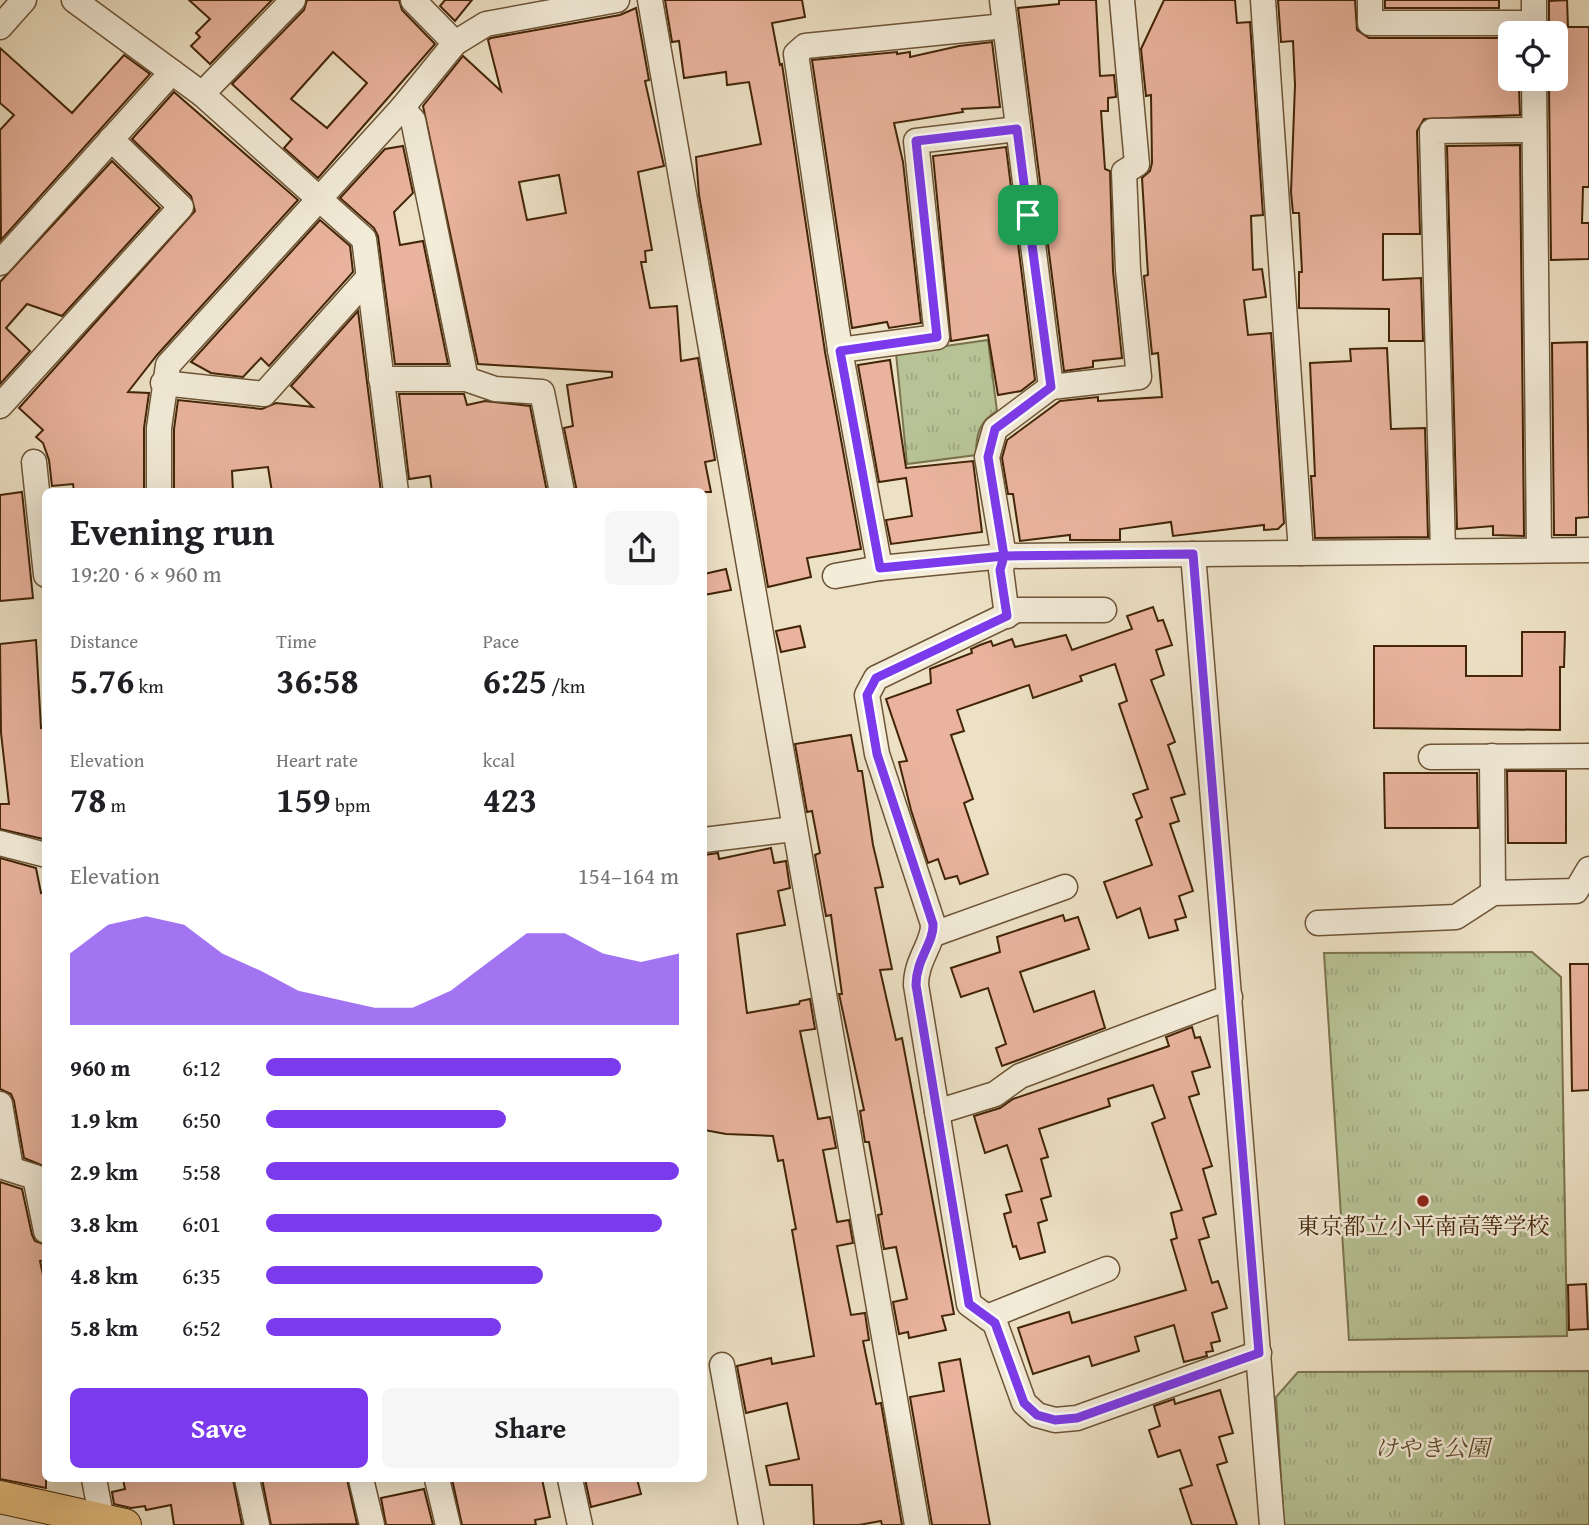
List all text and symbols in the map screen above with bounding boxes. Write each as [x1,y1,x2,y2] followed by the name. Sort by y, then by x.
[1498,21,1568,91] map controls
[1498,21,1568,91] button: locate
[998,185,1058,245] pin
[1009,196,1047,234] icon: arrive
[70,503,274,559] text: Evening run
[605,511,679,585] button: share
[70,557,222,590] text: 19:20 · 6 × 960 m
[70,627,138,655] text: Distance
[276,627,317,655] text: Time
[483,627,519,655] text: Pace
[70,655,134,706] text: 5.76
[276,655,359,706] text: 36:58
[483,655,547,706] text: 6:25
[134,672,164,700] text: km
[547,672,585,700] text: /km
[70,746,144,774] text: Elevation
[276,746,358,774] text: Heart rate
[483,746,515,774] text: kcal
[70,774,106,825] text: 78
[276,774,331,825] text: 159
[483,774,537,825] text: 423
[106,791,126,819] text: m
[331,791,371,819] text: bpm
[70,859,160,892] text: Elevation
[578,859,679,892] text: 154–164 m
[70,1051,131,1084] text: 960 m
[182,1051,221,1084] text: 6:12
[70,1103,138,1136] text: 1.9 km
[182,1103,221,1136] text: 6:50
[70,1155,138,1188] text: 2.9 km
[182,1155,221,1188] text: 5:58
[1415,1193,1431,1209] marker: 東京都立小平南高等学校
[70,1207,138,1240] text: 3.8 km
[182,1207,221,1240] text: 6:01
[1297,1209,1550,1242] place label: 東京都立小平南高等学校
[70,1259,138,1292] text: 4.8 km
[182,1259,221,1292] text: 6:35
[70,1311,138,1344] text: 5.8 km
[182,1311,221,1344] text: 6:52
[70,1388,368,1468] button: Save
[382,1388,679,1468] button: Share
[1375,1431,1494,1464] park label: けやき公園

